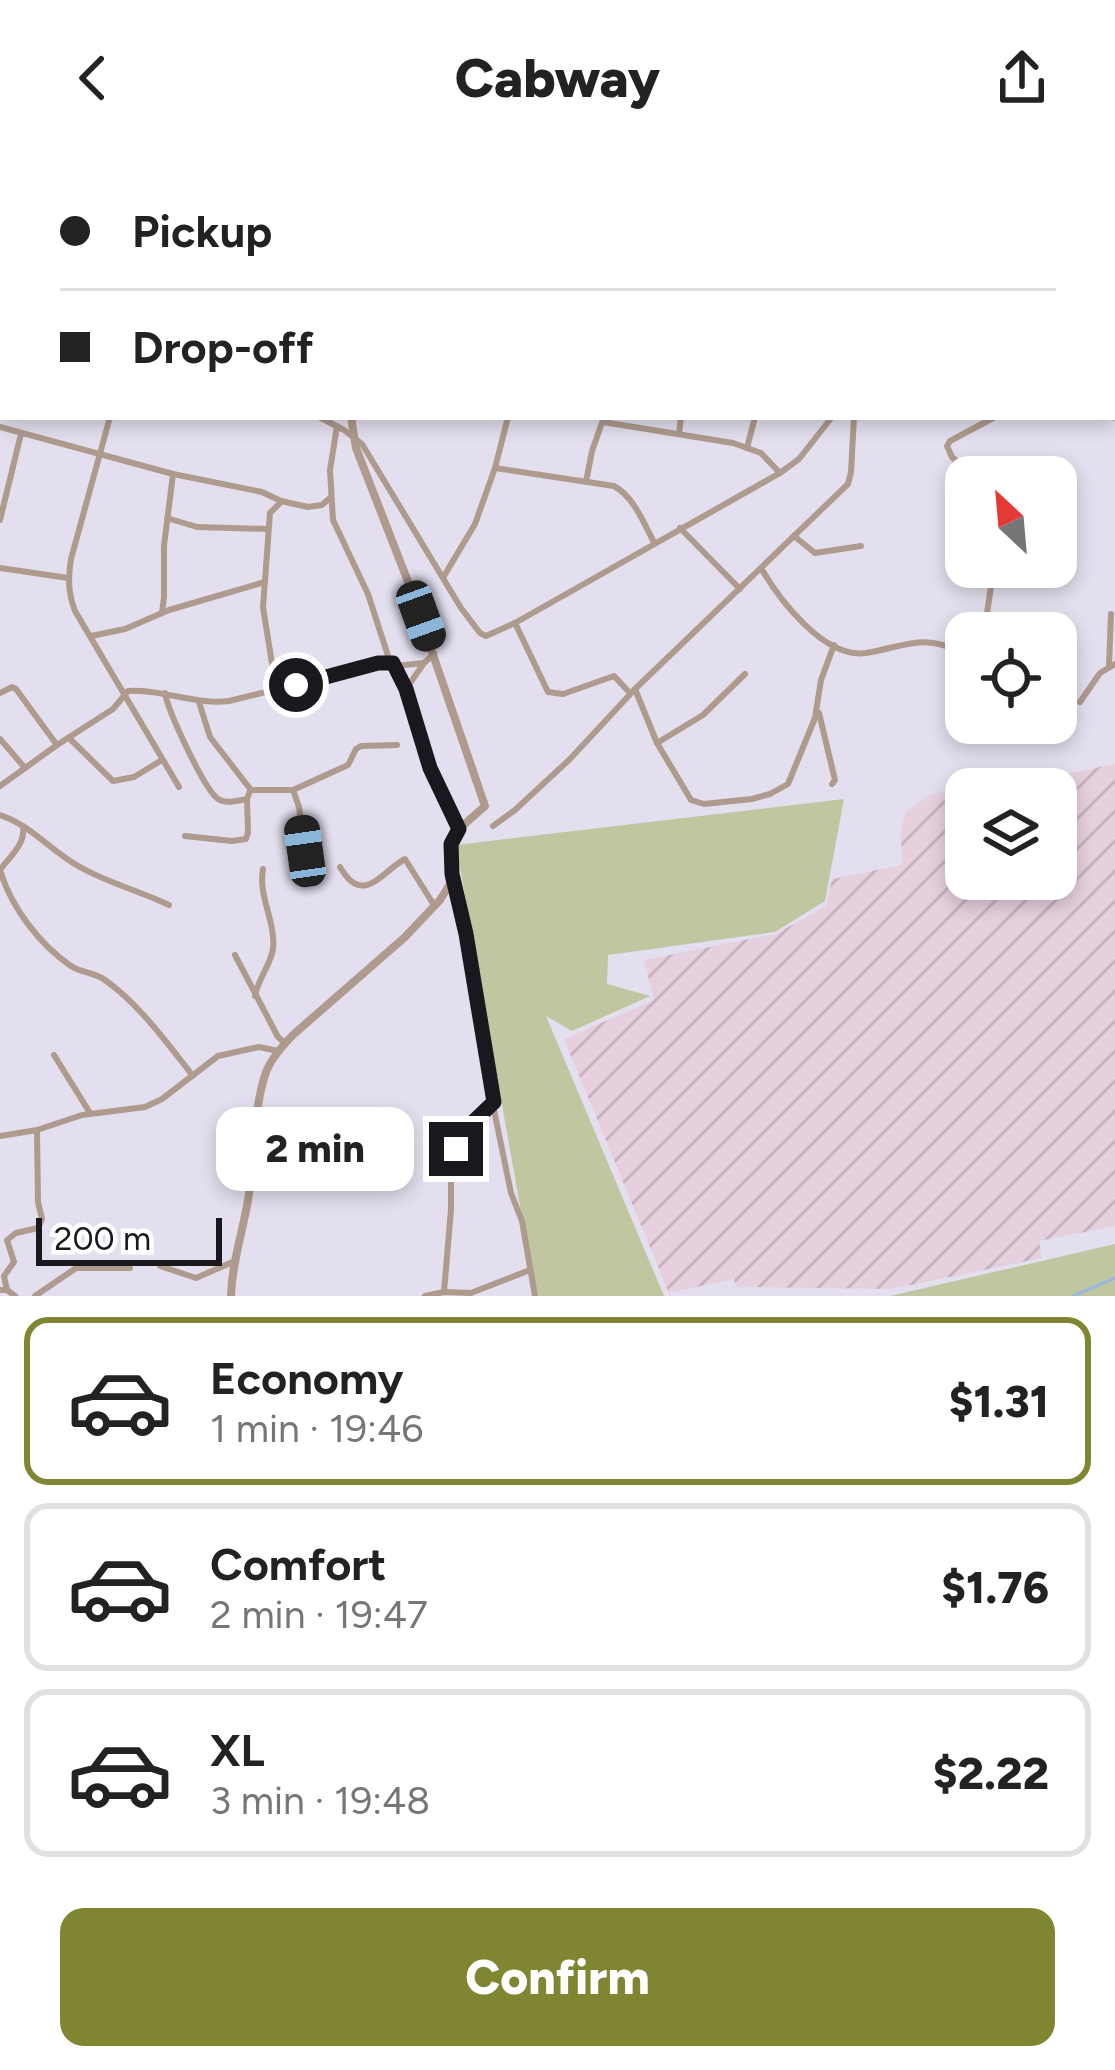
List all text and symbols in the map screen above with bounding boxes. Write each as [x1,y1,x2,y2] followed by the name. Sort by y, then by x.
[60,45,126,111] icon: back
[989,45,1055,111] icon: share
[455,46,660,111] text: Cabway
[132,204,272,258] text: Pickup
[132,320,314,374] text: Drop-off
[945,456,1077,588] north arrow
[945,456,1077,900] map controls
[392,576,450,656] car
[945,612,1077,744] button: locate
[269,658,323,712] route start
[945,768,1077,900] button: layers
[282,813,328,889] car
[216,1107,414,1191] callout: 2 min
[429,1122,483,1176] route end
[265,1125,365,1172] text: 2 min
[36,1212,222,1265] scale bar
[54,1219,151,1258] text: 200 m
[66,1347,174,1455] icon: car
[210,1351,403,1405] text: Economy
[949,1374,1049,1428] text: $1.31
[210,1405,423,1452] text: 1 min · 19:46
[66,1533,174,1641] icon: car
[210,1537,386,1591] text: Comfort
[941,1560,1049,1614] text: $1.76
[210,1591,428,1638] text: 2 min · 19:47
[66,1719,174,1827] icon: car
[210,1723,265,1777] text: XL
[933,1746,1049,1800] text: $2.22
[210,1777,430,1824] text: 3 min · 19:48
[60,1908,1055,2046] button: Confirm

